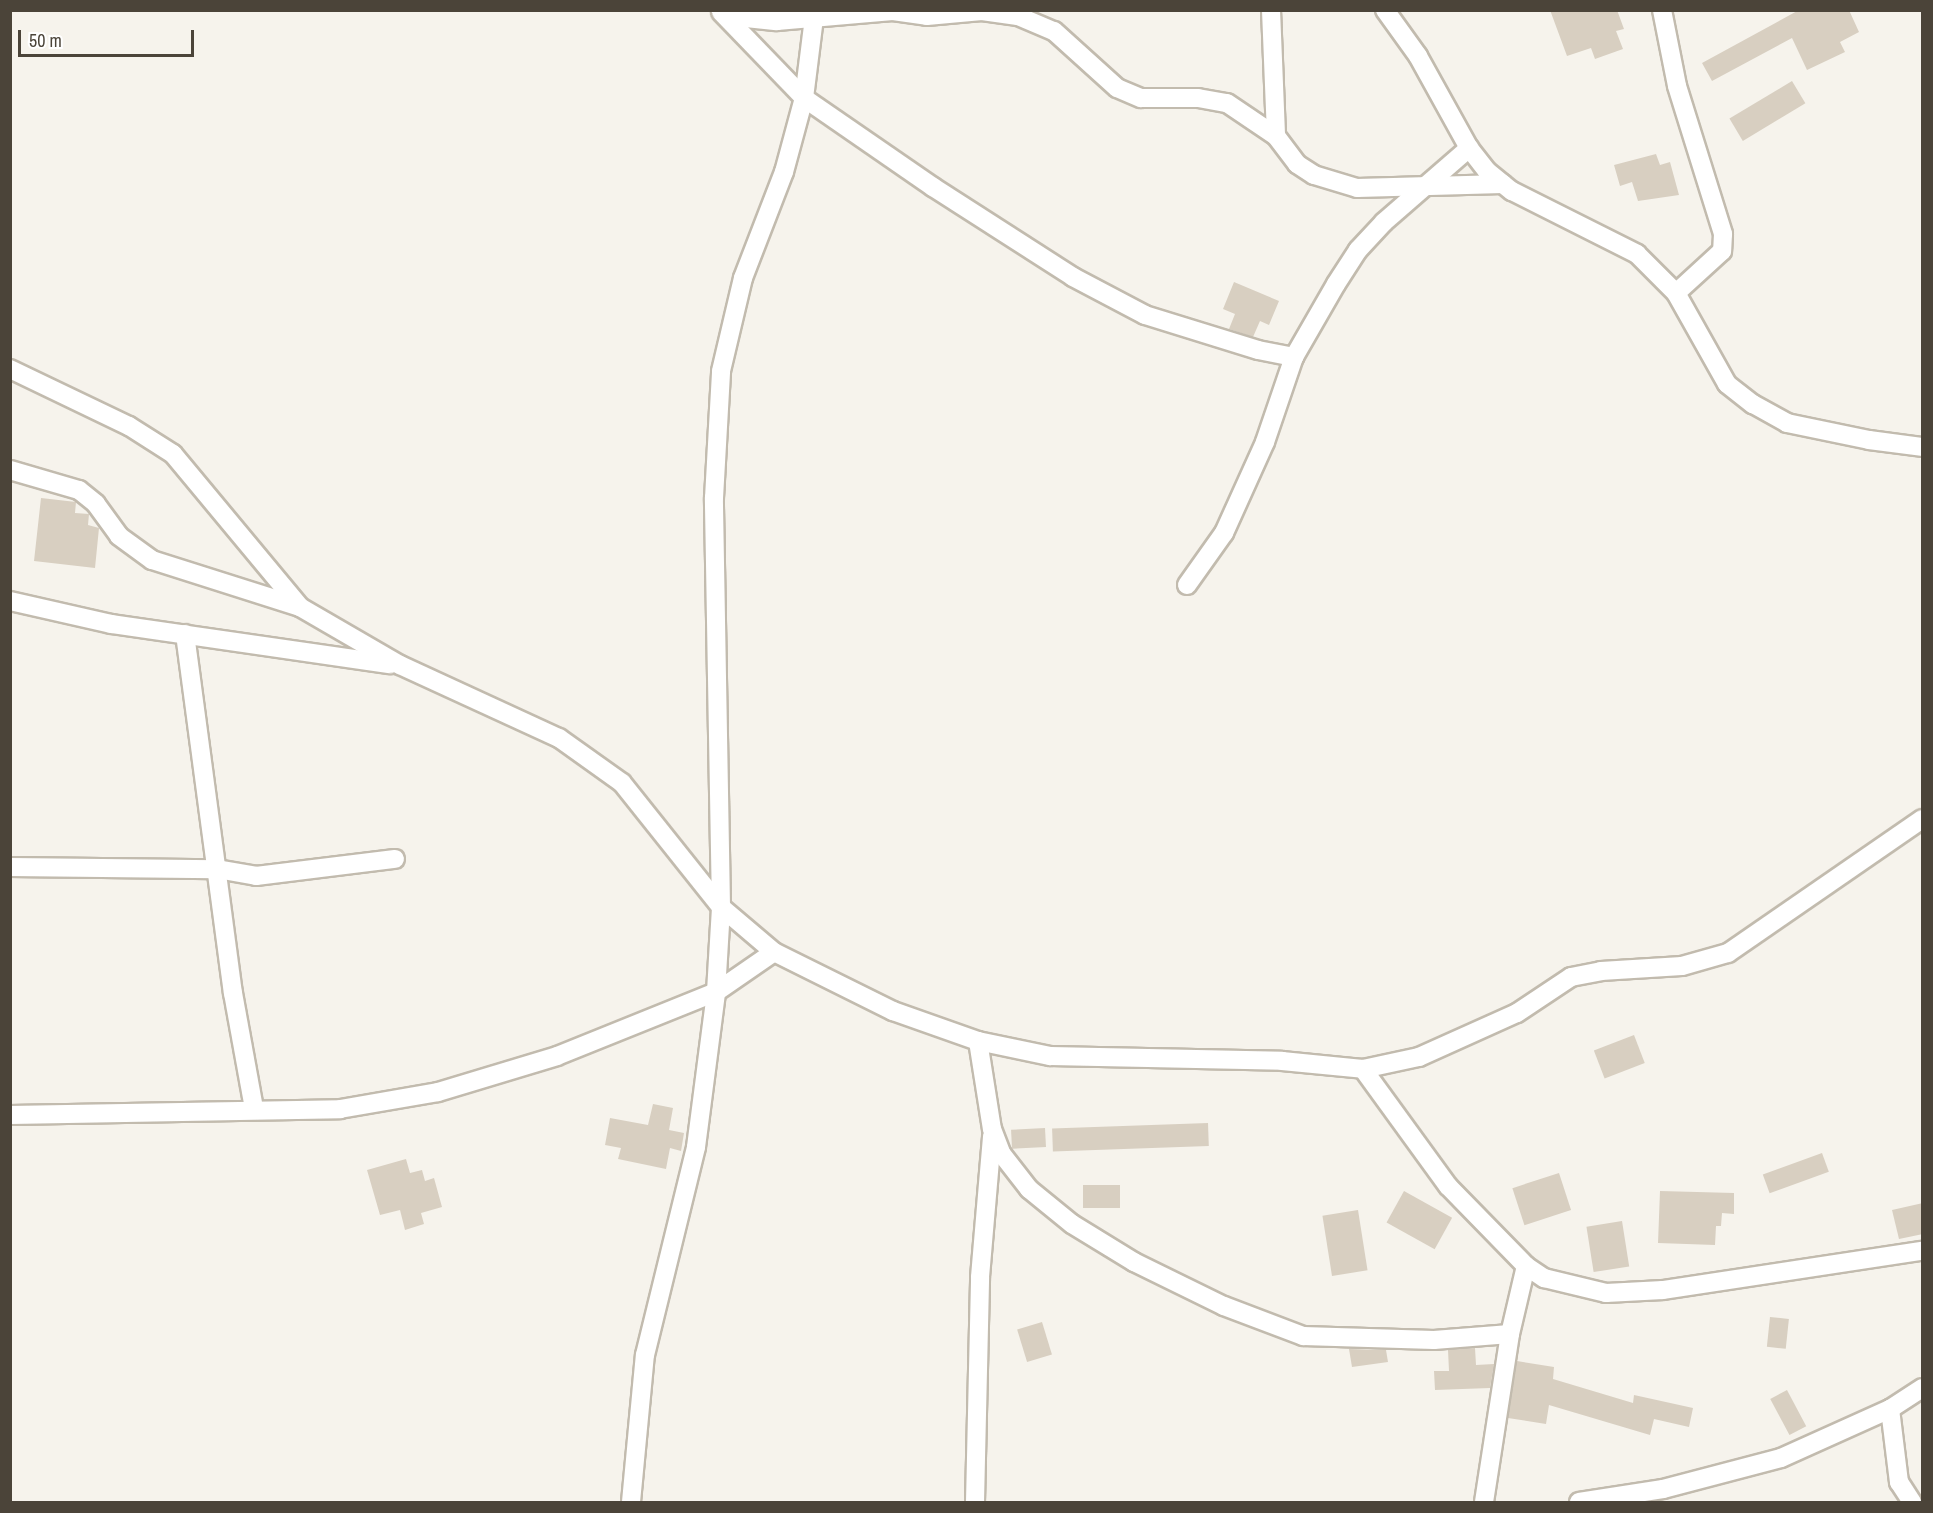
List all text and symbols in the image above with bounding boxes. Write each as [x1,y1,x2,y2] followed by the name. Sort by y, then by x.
[21,18,196,56] scale bar
[29,28,62,53] text: 50 m

